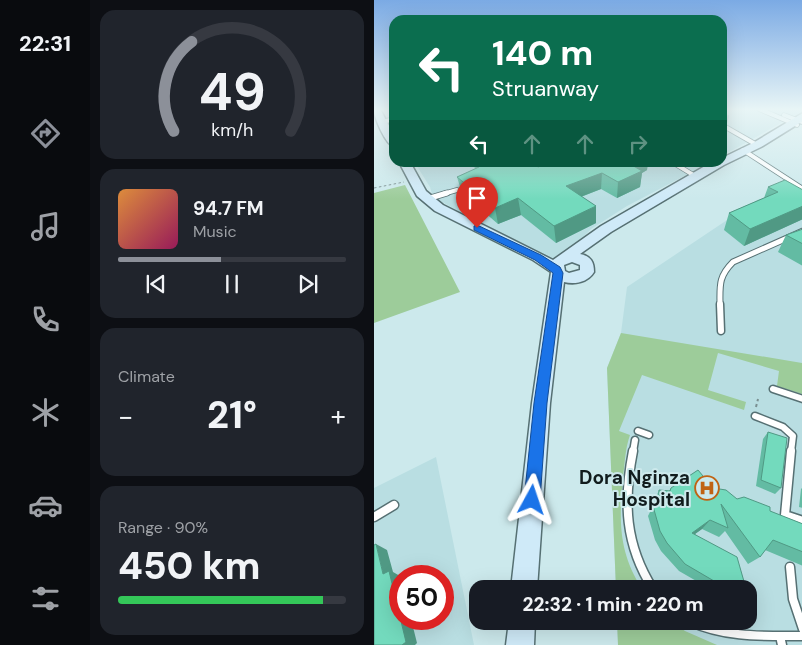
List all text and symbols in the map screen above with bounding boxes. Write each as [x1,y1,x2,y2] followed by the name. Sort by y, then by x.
[19,29,71,58] text: 22:31
[492,30,593,76] text: 140 m
[409,35,474,100] icon: left
[199,58,265,126] text: 49
[492,74,599,103] text: Struanway
[28,116,63,151] icon: directions
[211,118,253,142] text: km/h
[465,130,493,158] icon: left
[518,130,546,158] icon: ahead
[571,130,599,158] icon: ahead
[624,130,652,158] icon: right
[456,177,498,228] pin
[463,184,491,212] icon: arrive
[193,196,264,221] text: 94.7 FM
[28,209,63,244] icon: music
[193,221,237,242] text: Music
[142,270,170,298] icon: previous
[218,270,246,298] icon: pause
[294,270,322,298] icon: next
[28,302,63,337] icon: phone
[118,366,175,387] text: Climate
[207,390,257,440] text: 21°
[28,395,63,430] icon: climate
[118,398,133,435] text: −
[331,398,346,435] text: +
[579,465,690,512] place label: Dora Nginza Hospital
[505,473,557,525] position arrow
[694,475,720,501] hospital icon: Dora Nginza Hospital
[28,488,63,523] icon: car
[118,517,208,538] text: Range · 90%
[118,541,260,591] text: 450 km
[389,565,454,630] speed limit sign: 50
[28,581,63,616] icon: filters
[523,592,703,617] text: 22:32 · 1 min · 220 m

